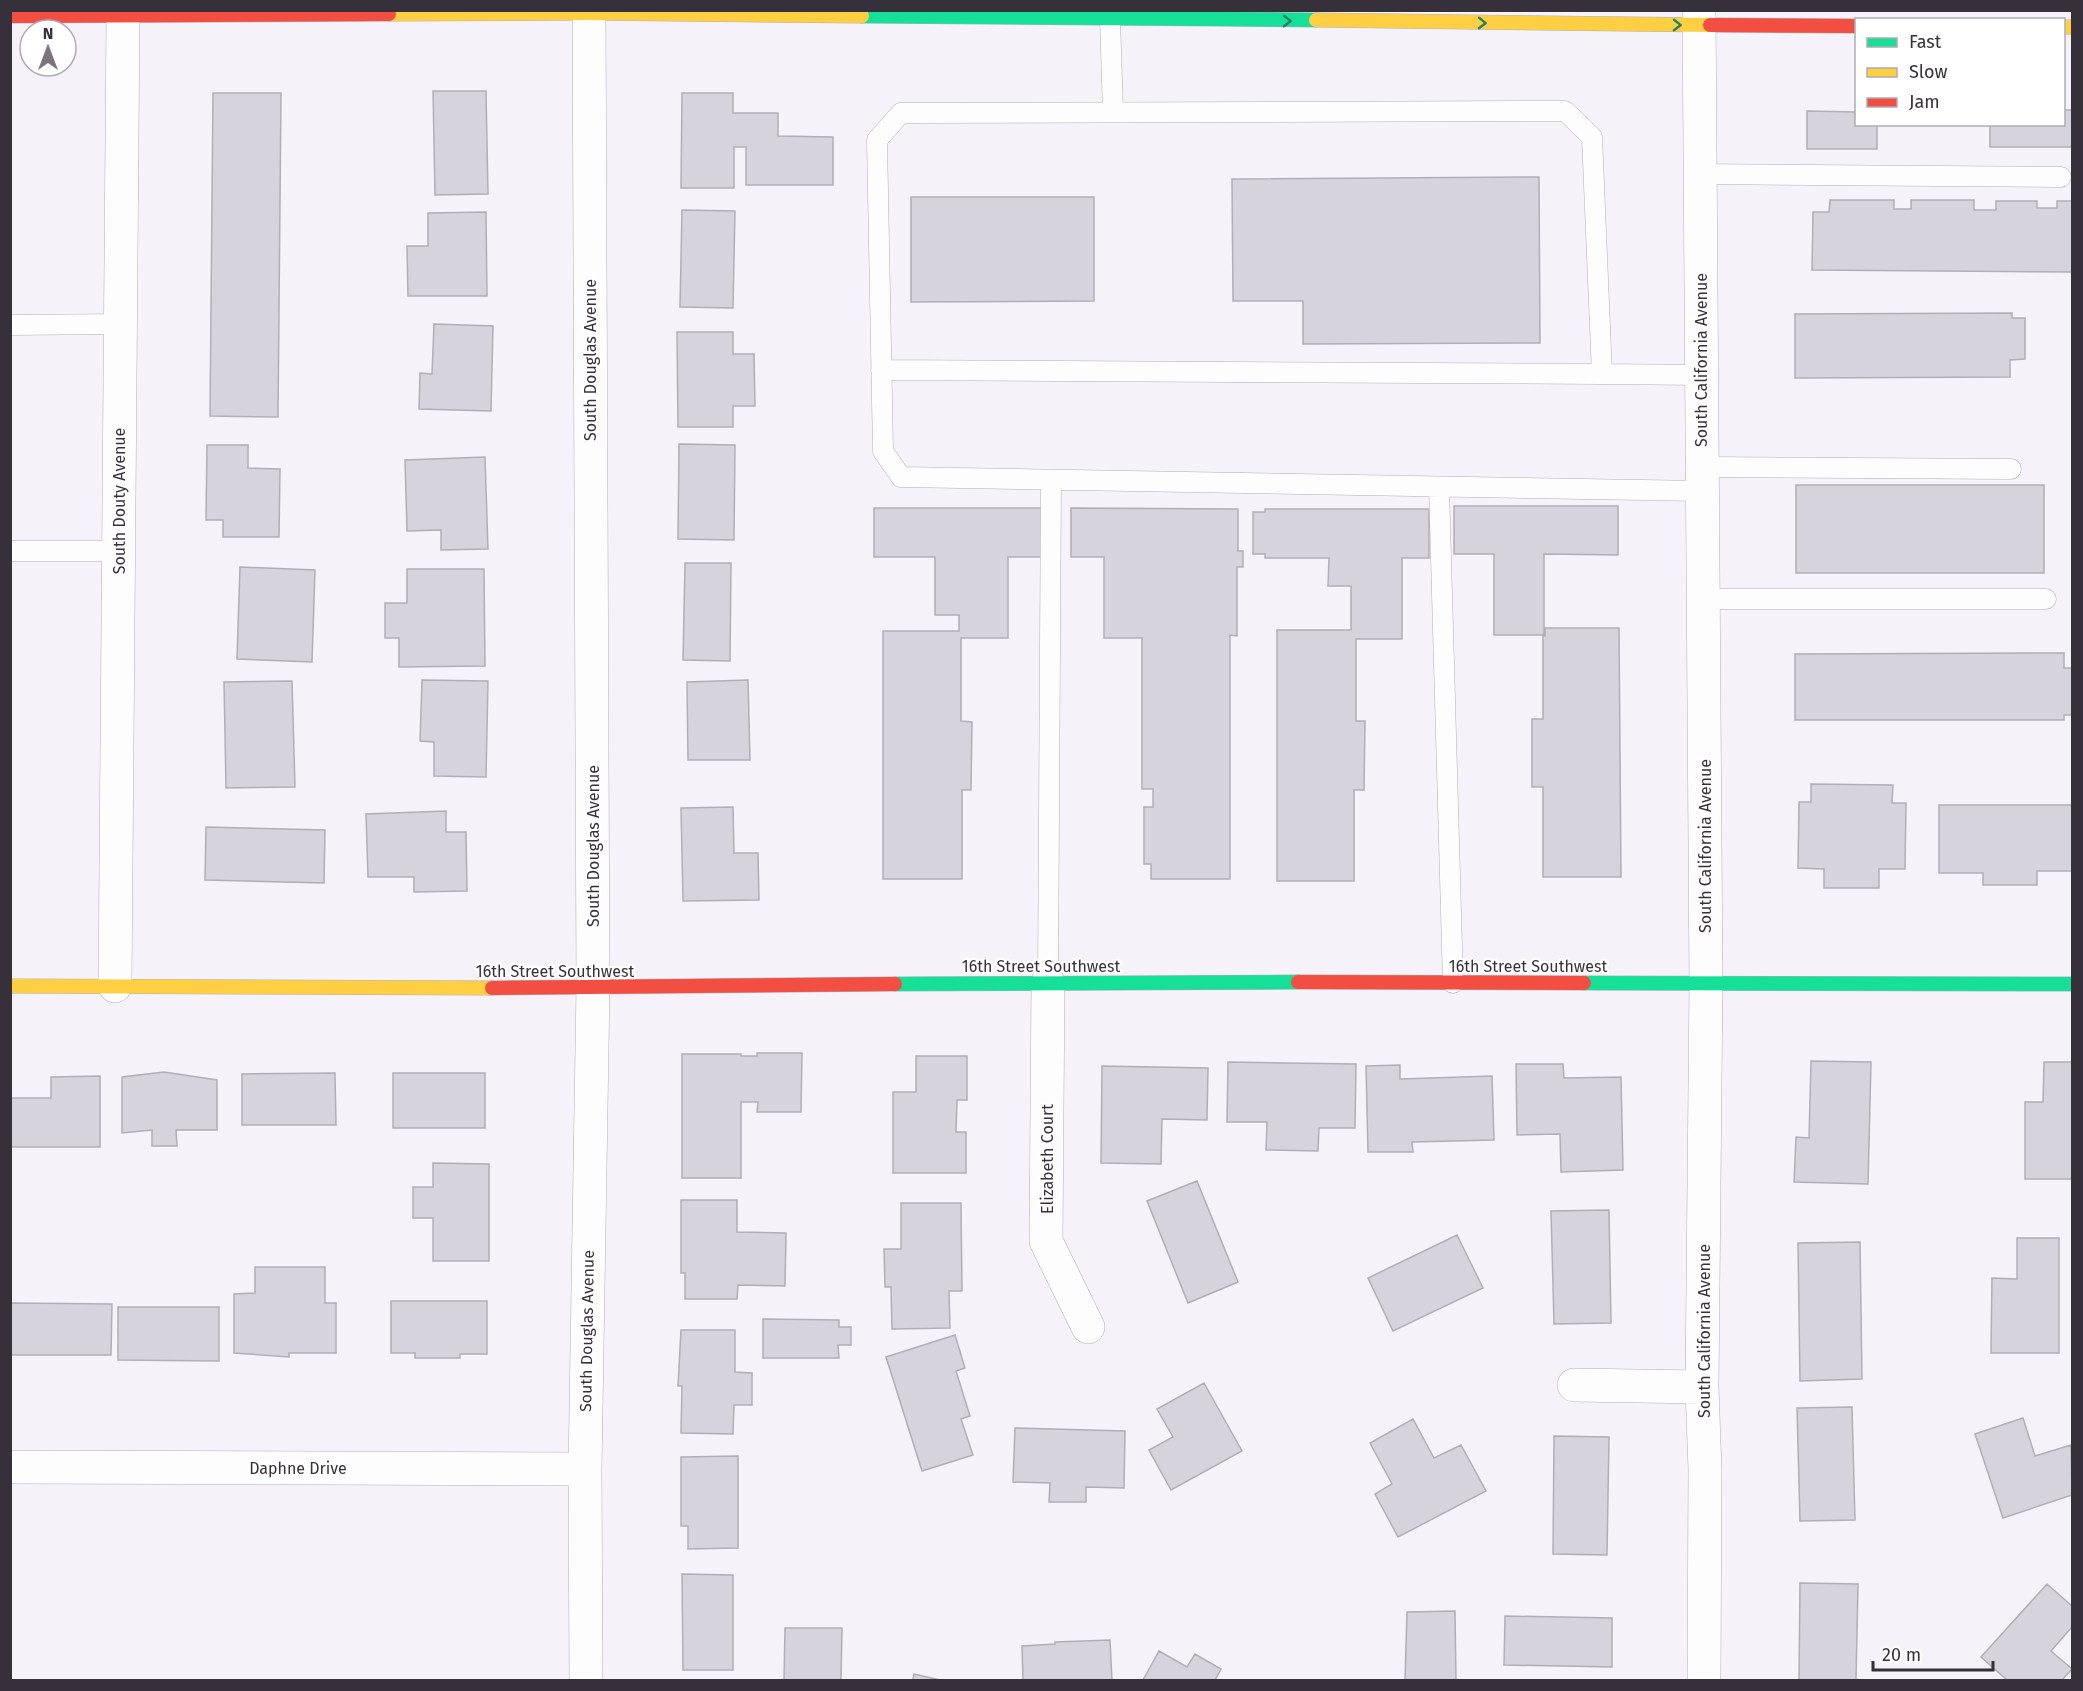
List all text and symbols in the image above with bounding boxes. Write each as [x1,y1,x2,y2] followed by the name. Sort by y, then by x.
[1282,15,1291,27] one-way arrow
[1477,17,1486,29] one-way arrow
[18,18,78,78] north arrow
[1855,18,2065,126] legend
[1672,19,1681,31] one-way arrow
[43,24,53,43] text: N
[1909,31,1942,53] text: Fast
[1909,61,1948,83] text: Slow
[1909,91,1940,113] text: Jam
[1692,273,1711,447] street label: South California Avenue
[581,279,600,441] street label: South Douglas Avenue
[110,428,129,574] street label: South Douty Avenue
[1696,759,1715,933] street label: South California Avenue
[584,765,603,927] street label: South Douglas Avenue
[962,957,1120,976] street label: 16th Street Southwest
[1449,957,1607,976] street label: 16th Street Southwest
[476,962,634,981] street label: 16th Street Southwest
[1038,1104,1057,1214] street label: Elizabeth Court
[1695,1244,1714,1418] street label: South California Avenue
[576,1250,598,1412] street label: South Douglas Avenue
[249,1459,347,1478] street label: Daphne Drive
[1873,1634,1993,1672] scale bar
[1882,1644,1921,1666] text: 20 m

